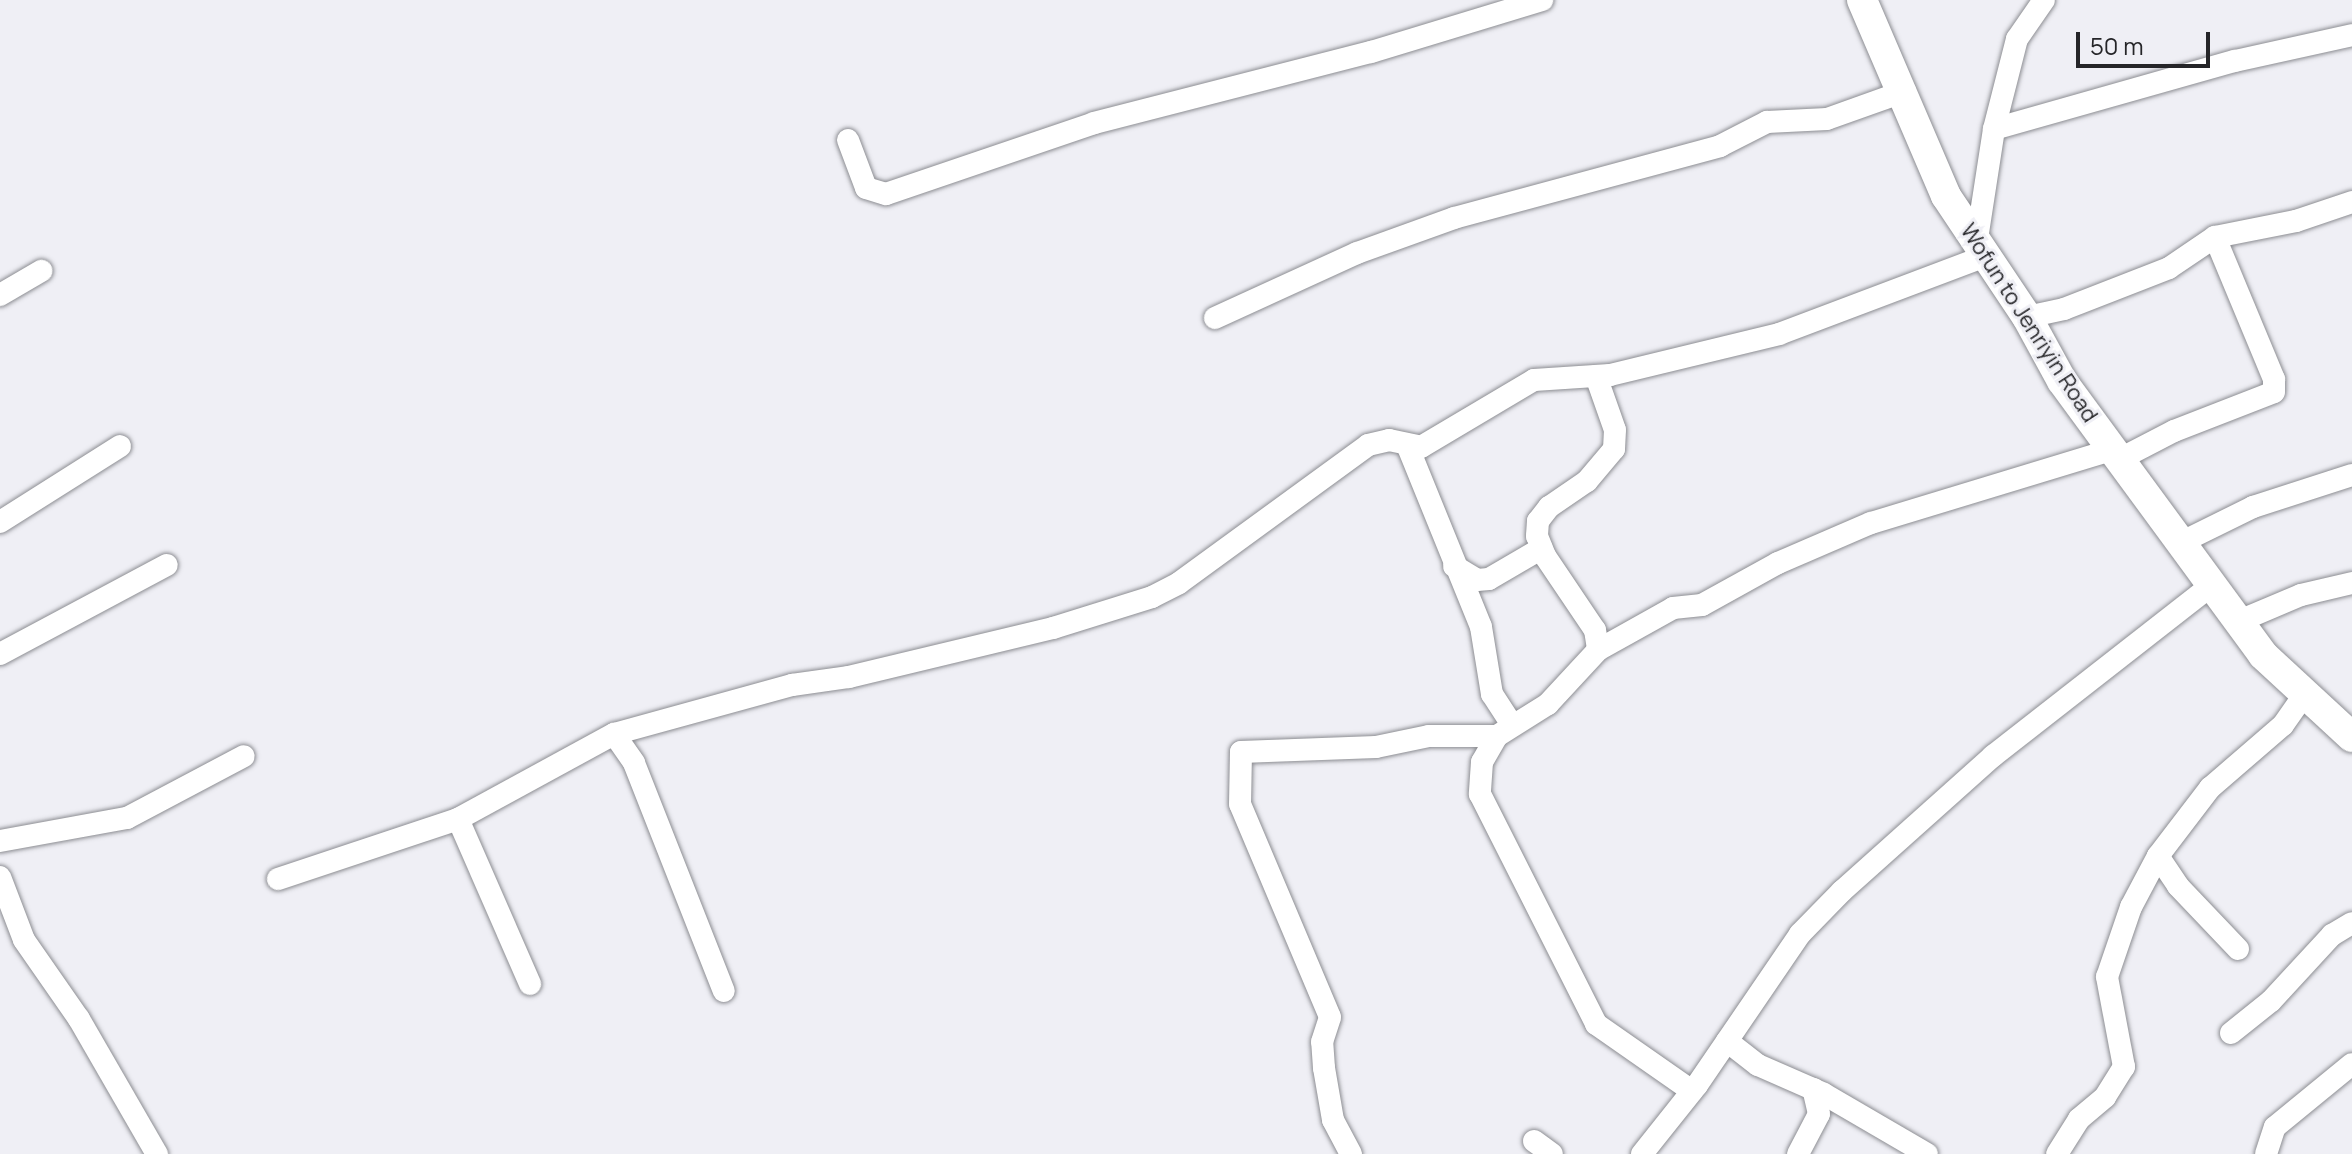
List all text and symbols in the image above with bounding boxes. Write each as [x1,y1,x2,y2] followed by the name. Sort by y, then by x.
[2080,16,2214,66] scale bar
[2090,29,2144,62] text: 50 m
[1955,219,2103,427] street label: Wofun to Jenriyin Road

